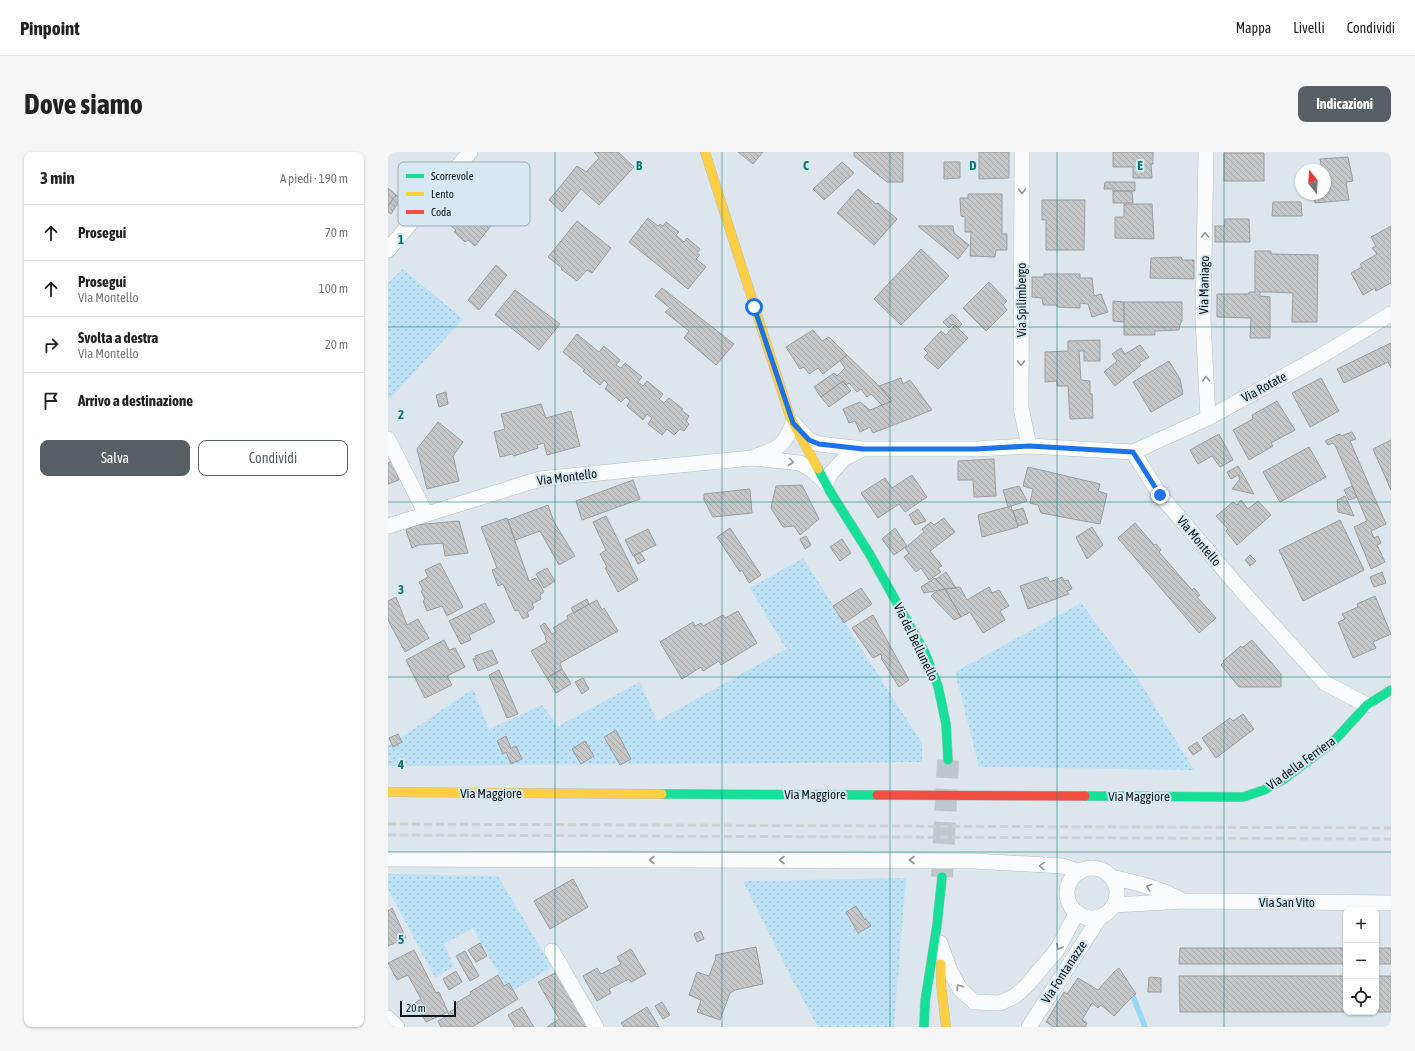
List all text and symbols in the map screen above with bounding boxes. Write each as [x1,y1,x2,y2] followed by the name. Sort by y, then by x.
[20,17,80,39] text: Pinpoint
[1236,20,1271,36] text: Mappa
[1293,20,1325,36] text: Livelli
[1347,20,1395,36] text: Condividi
[1298,86,1391,122] button: Indicazioni
[24,88,143,120] text: Dove siamo
[636,158,643,173] text: B
[803,158,809,173] text: C
[969,158,977,173] text: D
[1137,158,1143,173] text: E
[398,162,530,226] legend
[1295,164,1331,200] north arrow
[40,168,75,188] text: 3 min
[431,170,474,182] text: Scorrevole
[280,171,348,186] text: A piedi · 190 m
[431,188,454,200] text: Lento
[1018,188,1026,194] one-way arrow
[431,206,451,218] text: Coda
[40,222,62,244] icon: ahead
[78,224,126,241] text: Prosegui
[325,225,348,240] text: 70 m
[398,232,404,247] text: 1
[1201,232,1209,238] one-way arrow
[1196,256,1212,314] street label: Via Maniago
[1014,263,1029,337] street label: Via Spilimbergo
[78,273,126,290] text: Prosegui
[40,278,62,300] icon: ahead
[319,281,348,296] text: 100 m
[78,290,139,305] text: Via Montello
[745,298,763,316] route start
[78,329,158,346] text: Svolta a destra
[40,334,62,356] icon: right
[325,337,348,352] text: 20 m
[78,346,139,361] text: Via Montello
[1017,360,1025,366] one-way arrow
[1239,368,1289,405] street label: Via Rotate
[1202,376,1211,382] one-way arrow
[40,390,62,412] icon: arrive
[78,392,193,409] text: Arrivo a destinazione
[398,407,404,422] text: 2
[40,440,190,476] button: Salva
[198,440,348,476] button: Condividi
[788,457,794,466] one-way arrow
[536,466,598,488] street label: Via Montello
[1151,486,1169,504] route end
[1174,513,1224,569] street label: Via Montello
[398,582,404,597] text: 3
[891,601,941,683] street label: Via del Bellunello
[1264,733,1338,793] street label: Via della Ferriera
[397,757,404,772] text: 4
[460,786,522,801] street label: Via Maggiore
[784,787,846,802] street label: Via Maggiore
[1108,789,1170,804] street label: Via Maggiore
[649,856,655,864] one-way arrow
[779,856,785,864] one-way arrow
[909,856,915,864] one-way arrow
[1039,861,1045,870] one-way arrow
[1145,883,1152,892] one-way arrow
[1259,895,1315,910] street label: Via San Vito
[1343,907,1379,1015] map controls
[1343,907,1379,943] button: +
[398,932,404,947] text: 5
[1038,938,1090,1006] street label: Via Fontanazze
[1056,943,1063,950] one-way arrow
[1343,943,1379,979] button: −
[1343,979,1379,1015] button: locate
[956,984,964,991] one-way arrow
[400,999,456,1018] scale bar
[406,1002,426,1014] text: 20 m

